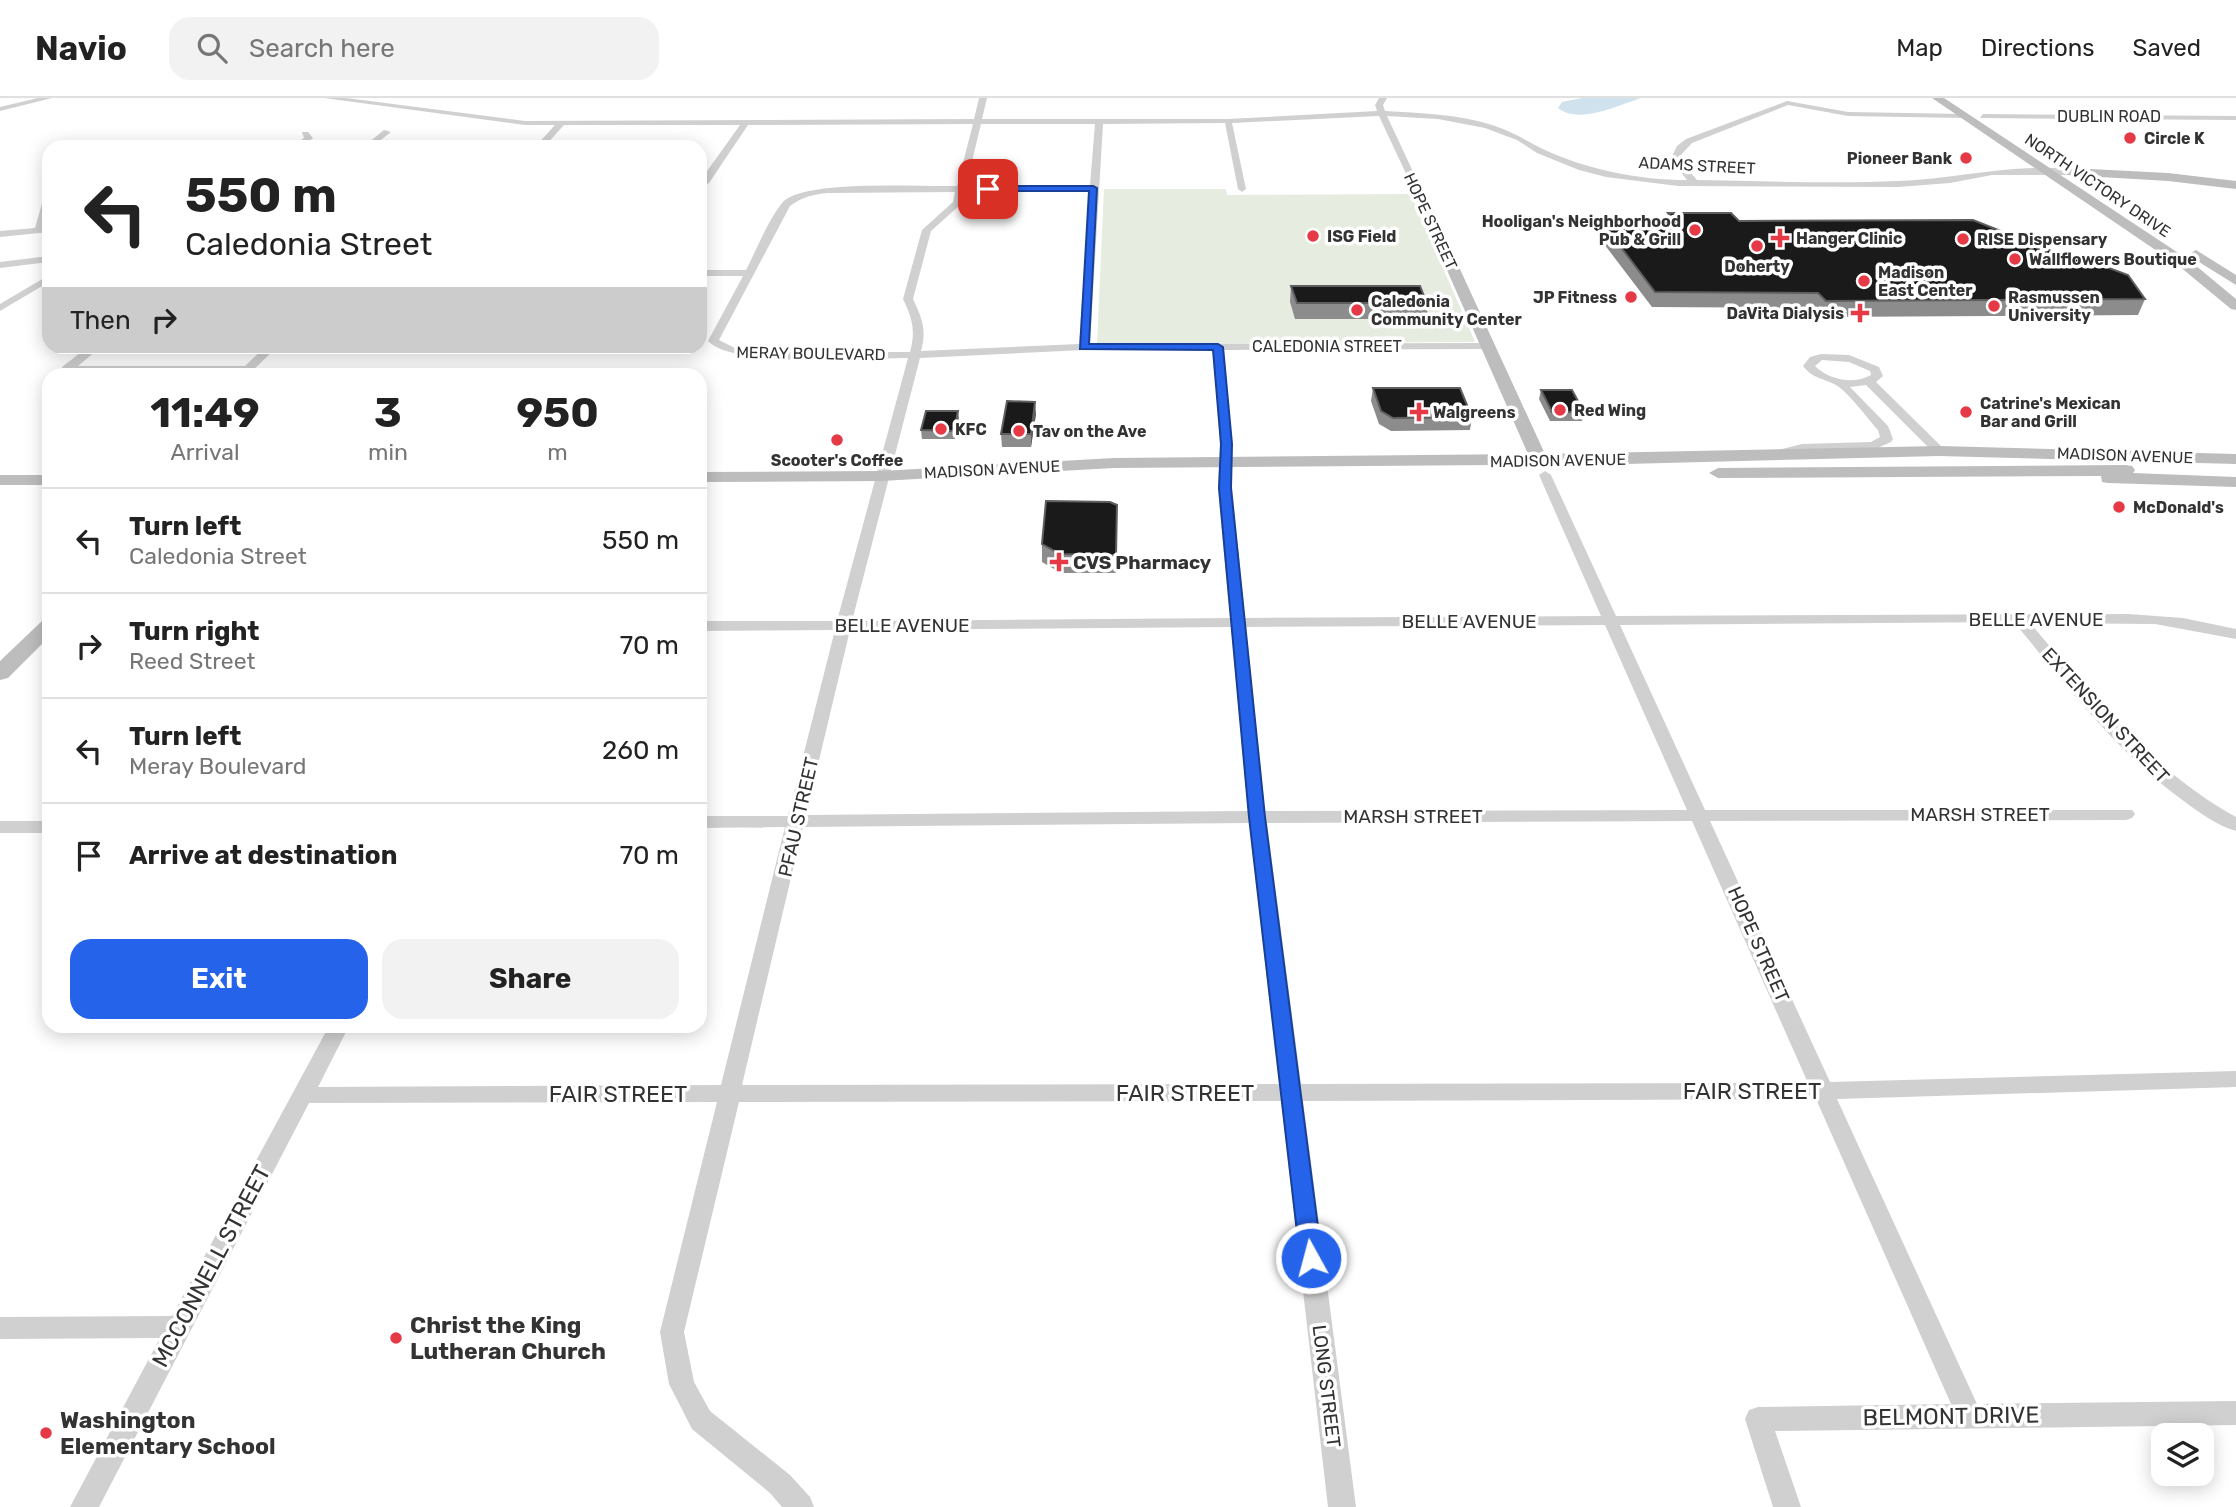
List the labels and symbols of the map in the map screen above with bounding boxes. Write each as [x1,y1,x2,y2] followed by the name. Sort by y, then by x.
[2057,107,2161,126] street label: DUBLIN ROAD
[2144,129,2205,148] place label: Circle K
[2021,130,2174,241] street label: NORTH VICTORY DRIVE
[2122,130,2138,146] marker: Circle K
[1847,149,1953,168] place label: Pioneer Bank
[1958,150,1974,166] marker: Pioneer Bank
[1638,153,1756,178] street label: ADAMS STREET
[958,159,1018,219] pin
[1400,170,1461,273] street label: HOPE STREET
[1482,212,1681,249] place label: Hooligan's Neighborhood Pub & Grill
[1687,222,1703,238] marker: Hooligan's Neighborhood Pub & Grill
[1327,227,1396,246] place label: ISG Field
[1305,228,1321,244] marker: ISG Field
[1770,228,1790,248] marker: Hanger Clinic
[1796,229,1902,248] place label: Hanger Clinic
[1977,230,2108,249] place label: RISE Dispensary
[1955,231,1971,247] marker: RISE Dispensary
[1749,238,1765,254] marker: Doherty
[2029,250,2197,269] place label: Wallflowers Boutique
[2007,251,2023,267] marker: Wallflowers Boutique
[1724,257,1790,276] place label: Doherty
[1878,263,1973,300] place label: Madison East Center
[1856,273,1872,289] marker: Madison East Center
[1533,288,1617,307] place label: JP Fitness
[2008,288,2100,325] place label: Rasmussen University
[1623,289,1639,305] marker: JP Fitness
[1371,292,1522,329] place label: Caledonia Community Center
[1986,298,2002,314] marker: Rasmussen University
[1349,302,1365,318] marker: Caledonia Community Center
[1850,303,1870,323] marker: DaVita Dialysis
[1727,304,1844,323] place label: DaVita Dialysis
[1252,337,1402,356] street label: CALEDONIA STREET
[736,343,886,364] street label: MERAY BOULEVARD
[1980,394,2121,431] place label: Catrine's Mexican Bar and Grill
[1574,401,1646,420] place label: Red Wing
[1552,402,1568,418] marker: Red Wing
[1433,403,1516,422] place label: Walgreens
[1411,404,1427,420] marker: Walgreens
[1958,404,1974,420] marker: Catrine's Mexican Bar and Grill
[955,420,987,439] place label: KFC
[933,421,949,437] marker: KFC
[1033,422,1147,441] place label: Tav on the Ave
[1011,423,1027,439] marker: Tav on the Ave
[829,432,845,448] marker: Scooter's Coffee
[2057,444,2193,467] street label: MADISON AVENUE
[1490,450,1626,471] street label: MADISON AVENUE
[771,451,903,470] place label: Scooter's Coffee
[923,456,1061,483] street label: MADISON AVENUE
[2133,498,2224,517] place label: McDonald's
[2111,499,2127,515] marker: McDonald's
[1073,551,1212,574] place label: CVS Pharmacy
[1051,554,1067,570] marker: CVS Pharmacy
[1968,608,2104,631] street label: BELLE AVENUE
[1401,610,1537,633] street label: BELLE AVENUE
[834,614,970,637] street label: BELLE AVENUE
[2037,643,2174,788] street label: EXTENSION STREET
[774,755,823,879] street label: PFAU STREET
[1910,803,2050,826] street label: MARSH STREET
[1343,805,1483,828] street label: MARSH STREET
[1723,883,1794,1005] street label: HOPE STREET
[1683,1077,1821,1105] street label: FAIR STREET
[1116,1079,1254,1107] street label: FAIR STREET
[549,1080,687,1108] street label: FAIR STREET
[146,1160,276,1372] street label: MCCONNELL STREET
[1274,1221,1348,1295] position arrow
[410,1311,606,1365] place label: Christ the King Lutheran Church
[1308,1323,1345,1449] street label: LONG STREET
[388,1330,404,1346] marker: Christ the King Lutheran Church
[1862,1400,2040,1432] street label: BELMONT DRIVE
[60,1406,276,1460] place label: Washington Elementary School
[38,1425,54,1441] marker: Washington Elementary School

